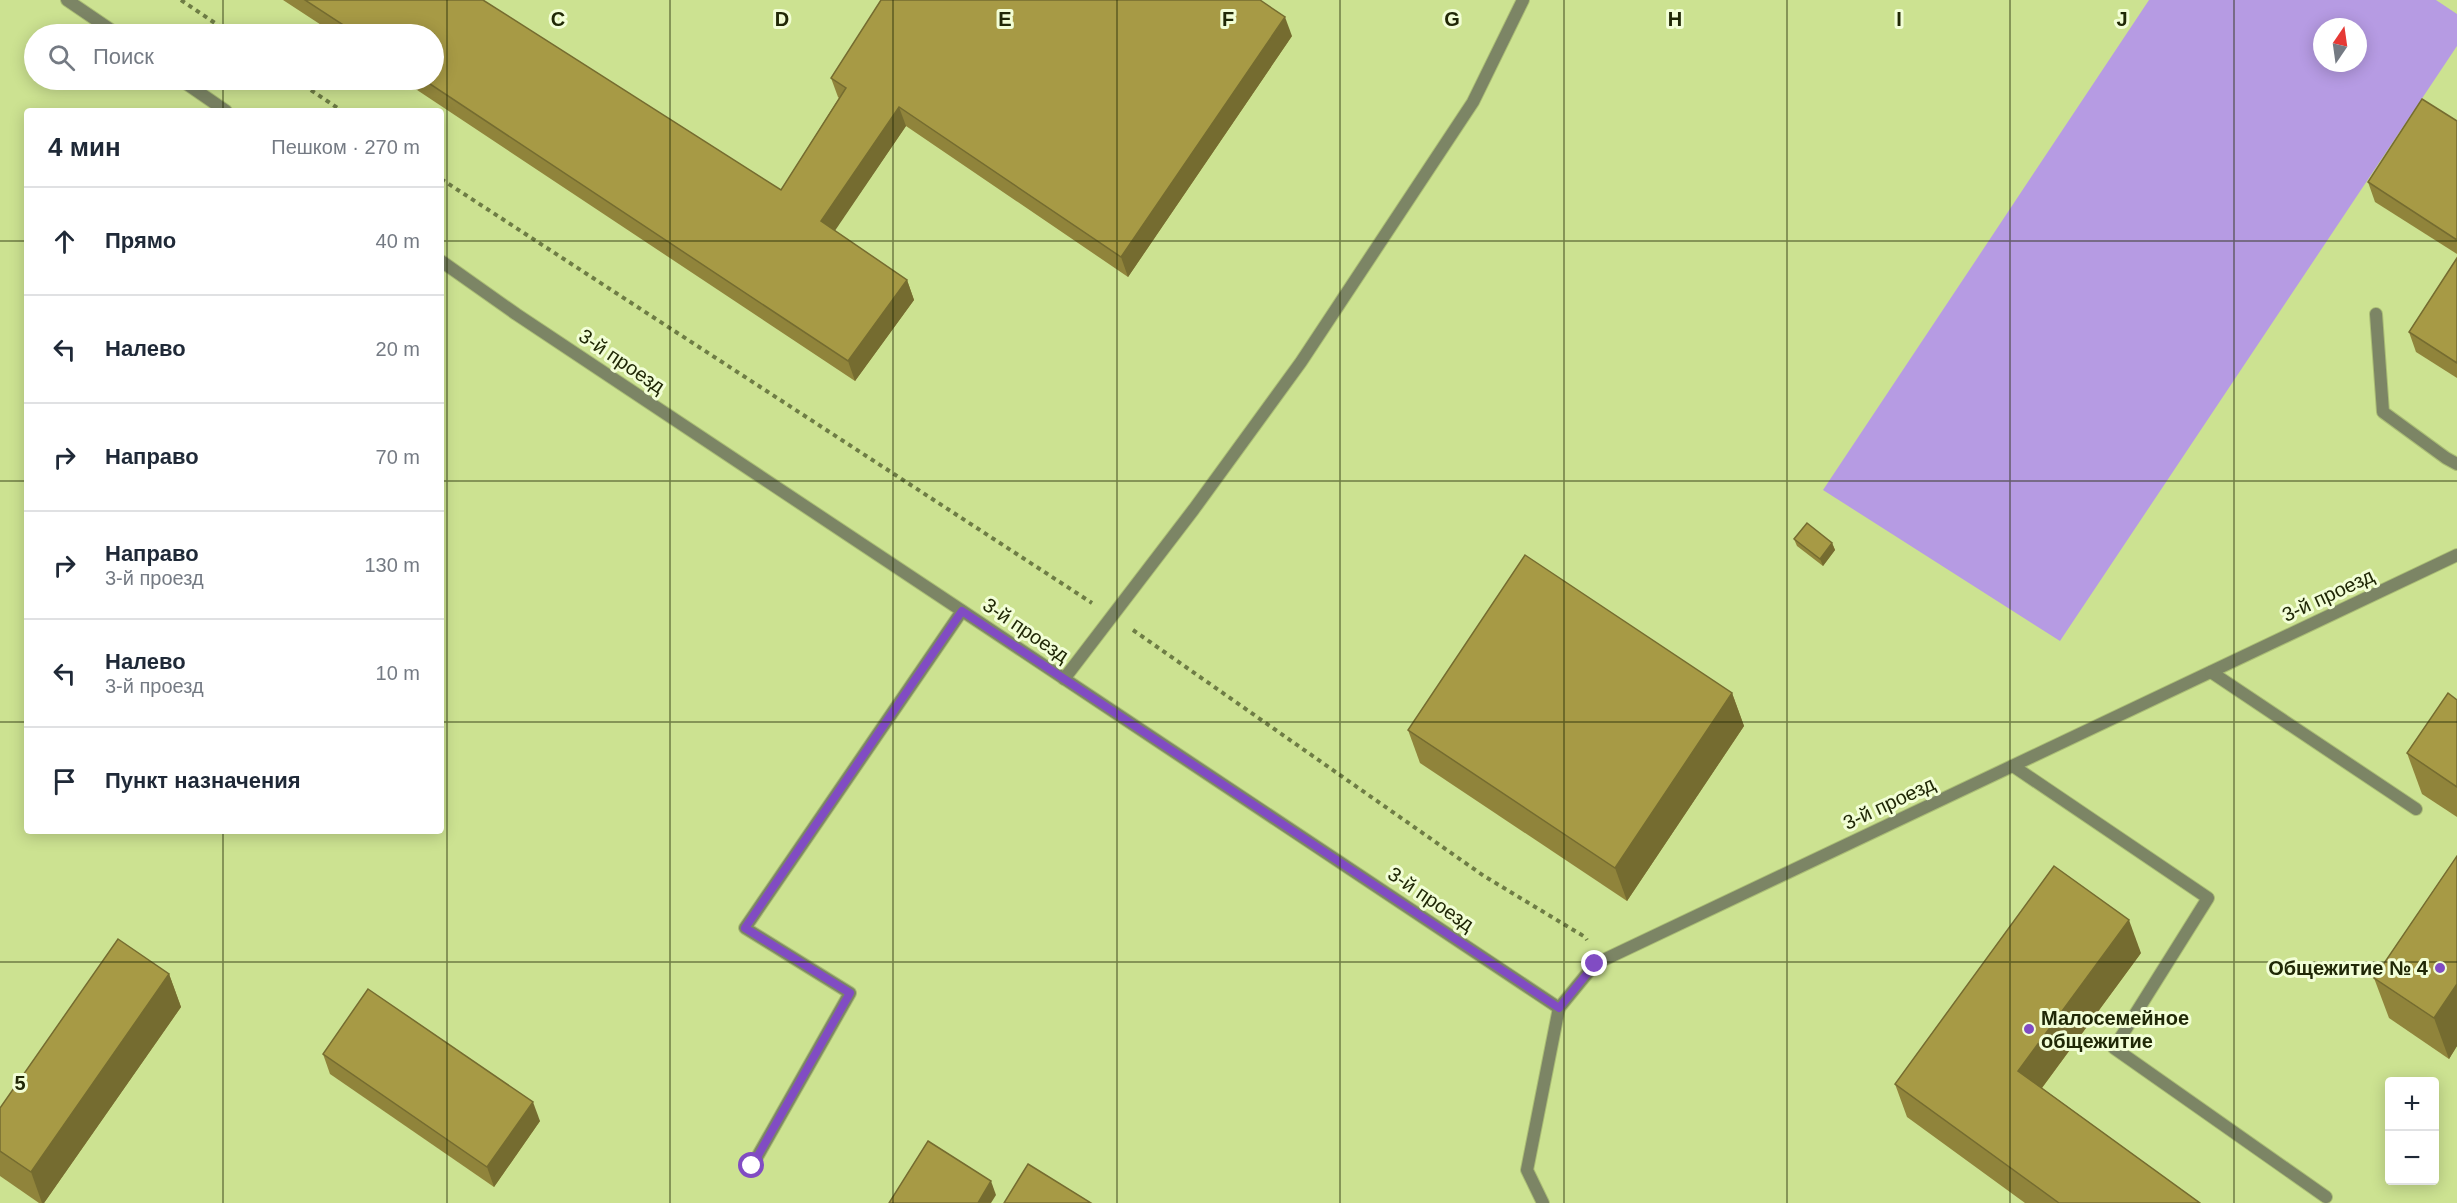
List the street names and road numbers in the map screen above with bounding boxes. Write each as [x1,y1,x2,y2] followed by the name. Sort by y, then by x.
[575,324,669,398] street label: 3-й проезд
[2279,564,2378,626] street label: 3-й проезд
[979,593,1073,667] street label: 3-й проезд
[1840,772,1939,834] street label: 3-й проезд
[1384,862,1478,936] street label: 3-й проезд

